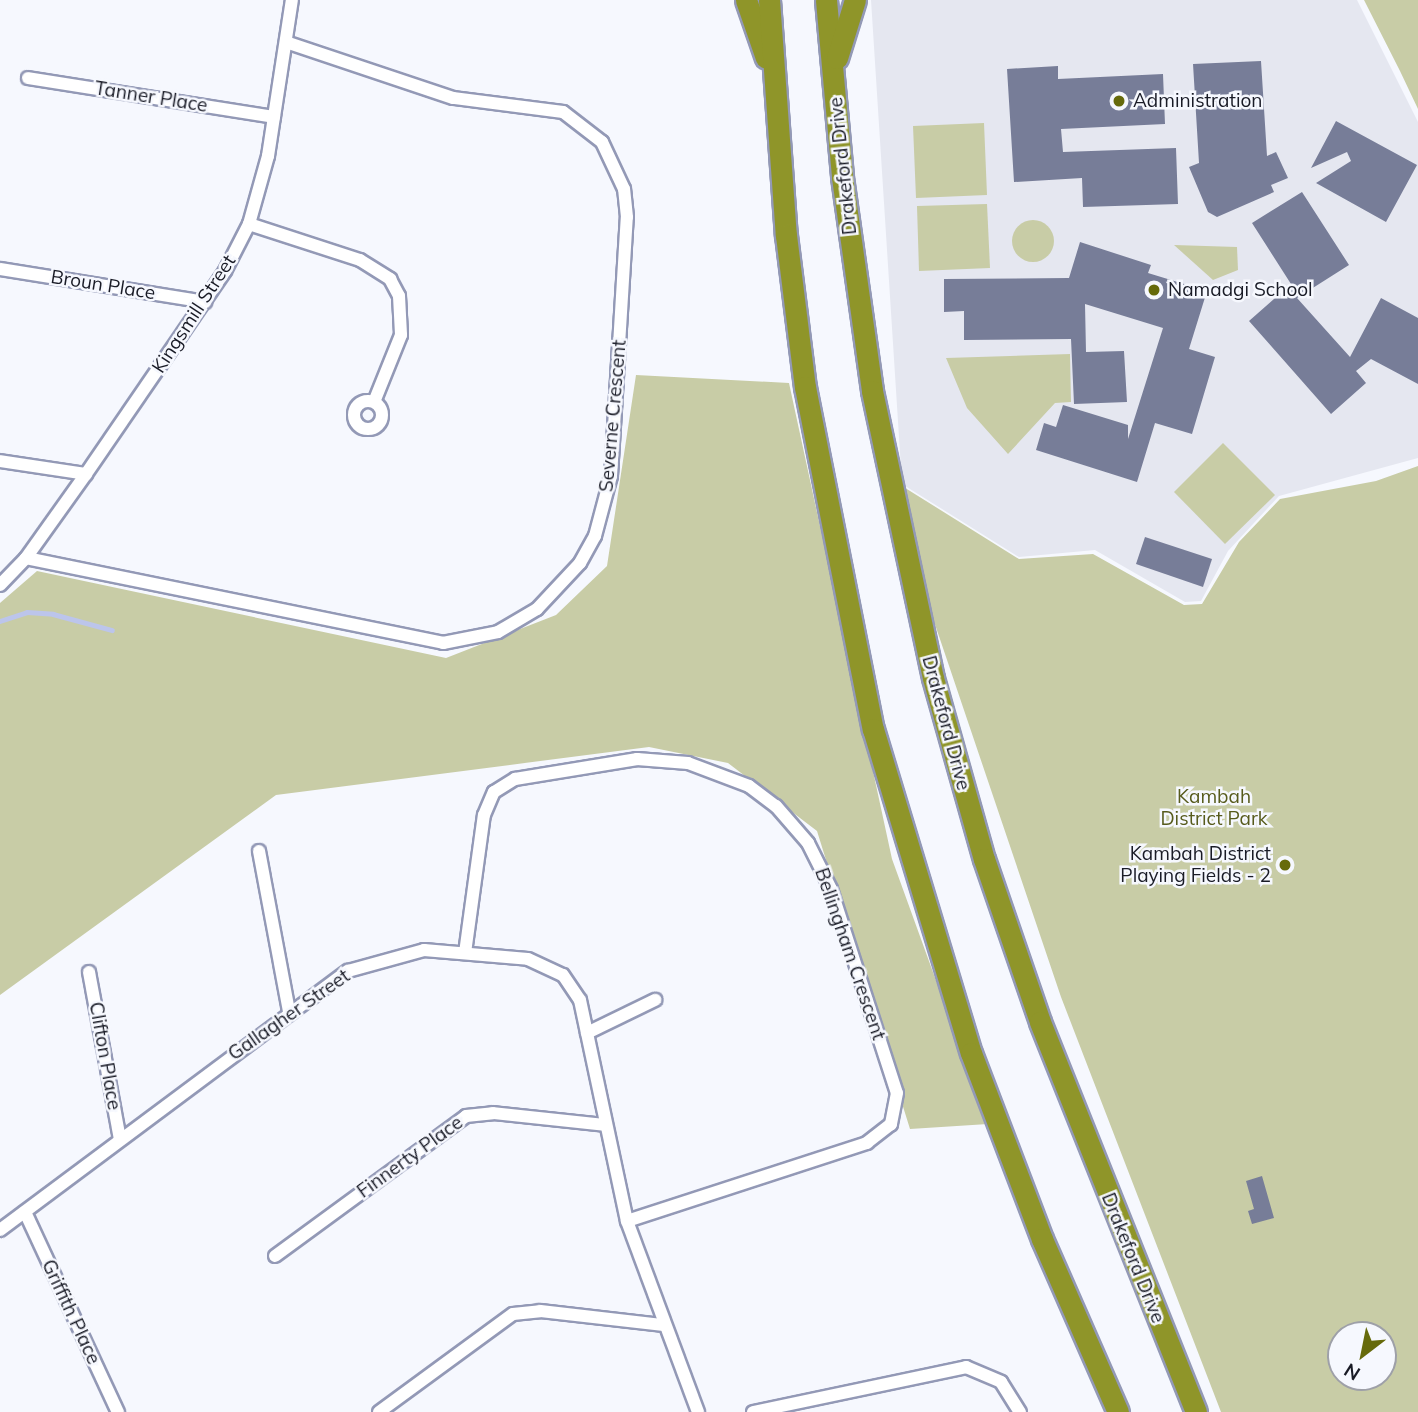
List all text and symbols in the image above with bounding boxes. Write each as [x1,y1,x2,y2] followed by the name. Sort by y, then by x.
[93,77,209,117] street label: Tanner Place
[1133,90,1262,112] place label: Administration
[1111,93,1127,109] marker: Administration
[824,96,862,236] street label: Drakeford Drive
[147,251,241,377] street label: Kingsmill Street
[49,265,157,305] street label: Broun Place
[1168,279,1313,301] place label: Namadgi School
[1146,282,1162,298] marker: Namadgi School
[595,339,631,493] street label: Severne Crescent
[917,653,975,793] street label: Drakeford Drive
[1160,786,1268,830] park label: Kambah District Park
[1120,843,1271,887] place label: Kambah District Playing Fields - 2
[1277,857,1293,873] marker: Kambah District Playing Fields - 2
[810,865,890,1043] street label: Bellingham Crescent
[224,965,354,1065] street label: Gallagher Street
[84,1000,126,1112] street label: Clifton Place
[353,1111,467,1203] street label: Finnerty Place
[1097,1190,1169,1326] street label: Drakeford Drive
[37,1256,105,1368] street label: Griffith Place
[1327,1321,1397,1391] north arrow
[1339,1358,1364,1386] text: N

